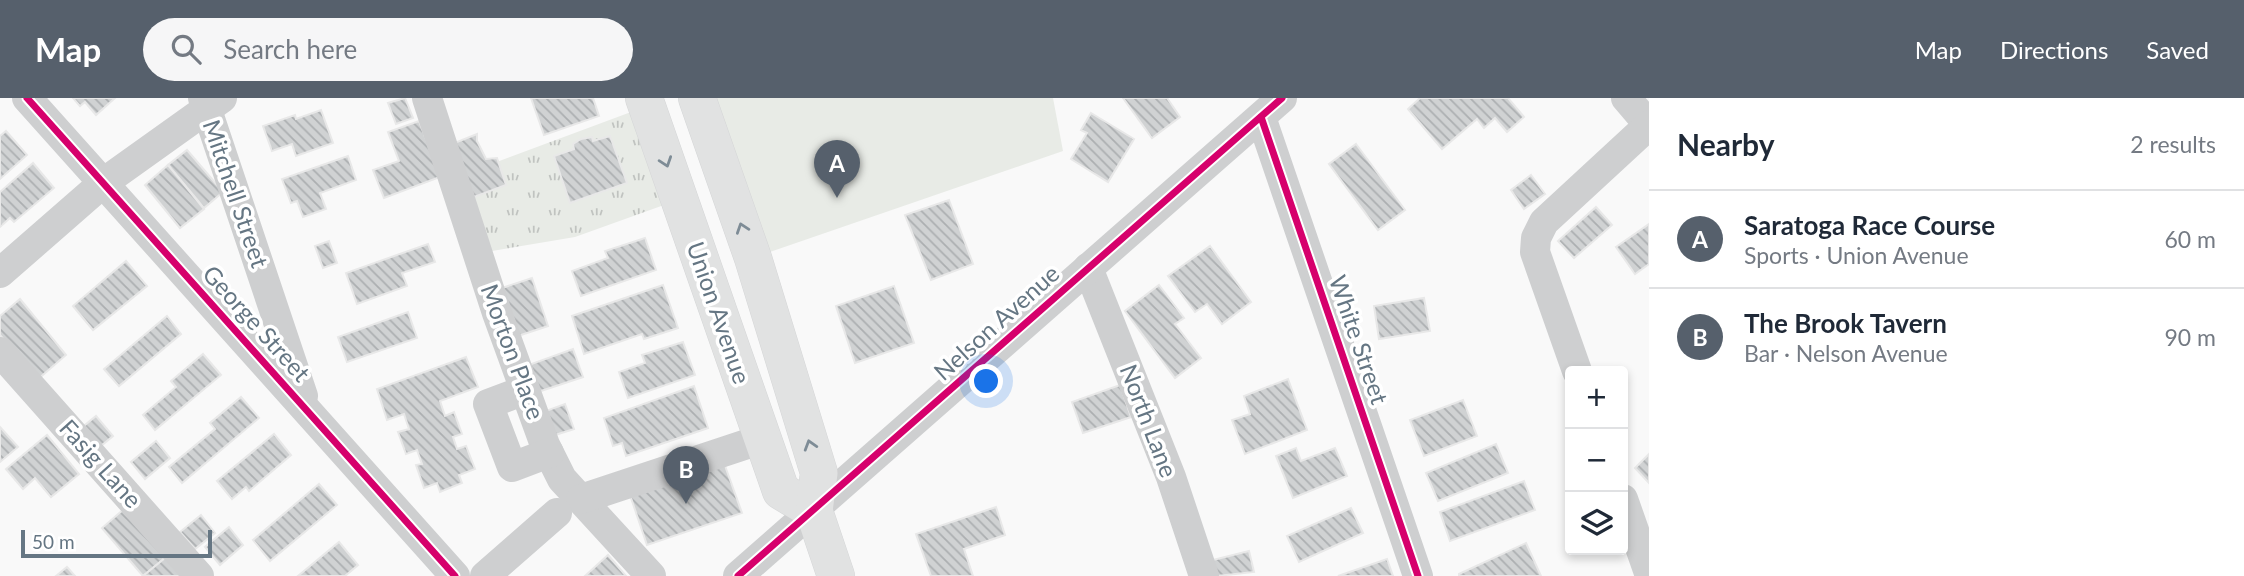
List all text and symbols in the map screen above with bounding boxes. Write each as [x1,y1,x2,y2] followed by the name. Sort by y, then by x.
[143,18,633,81] search box
[35,29,101,69] text: Map
[167,30,205,68] icon: search
[223,33,357,65] text: Search here
[1915,35,1962,64] text: Map
[2000,35,2108,64] text: Directions
[2146,35,2209,64] text: Saved
[198,116,275,272] street label: Mitchell Street
[1677,126,1775,162] text: Nearby
[2130,130,2216,158] text: 2 results
[814,140,860,198] pin: A
[658,156,672,168] one-way arrow
[1744,209,1995,241] text: Saratoga Race Course
[736,222,750,234] one-way arrow
[1692,225,1708,253] text: A
[2165,225,2216,253] text: 60 m
[682,238,757,387] street label: Union Avenue
[1744,241,1969,269] text: Sports · Union Avenue
[927,258,1065,386] street label: Nelson Avenue
[197,259,317,387] street label: George Street
[1324,271,1395,408] street label: White Street
[476,280,551,423] street label: Morton Place
[1744,307,1947,339] text: The Brook Tavern
[1692,323,1708,351] text: B
[2165,323,2216,351] text: 90 m
[1744,339,1948,367] text: Bar · Nelson Avenue
[1115,360,1184,481] street label: North Lane
[969,364,1003,398] your location
[1565,366,1628,555] map controls
[1565,366,1628,429] button: +
[54,413,148,513] street label: Fasig Lane
[1565,429,1628,492] button: −
[804,439,819,451] one-way arrow
[663,446,709,504] pin: B
[1565,492,1628,555] button: layers
[21,527,212,559] scale bar
[32,530,75,553] text: 50 m

